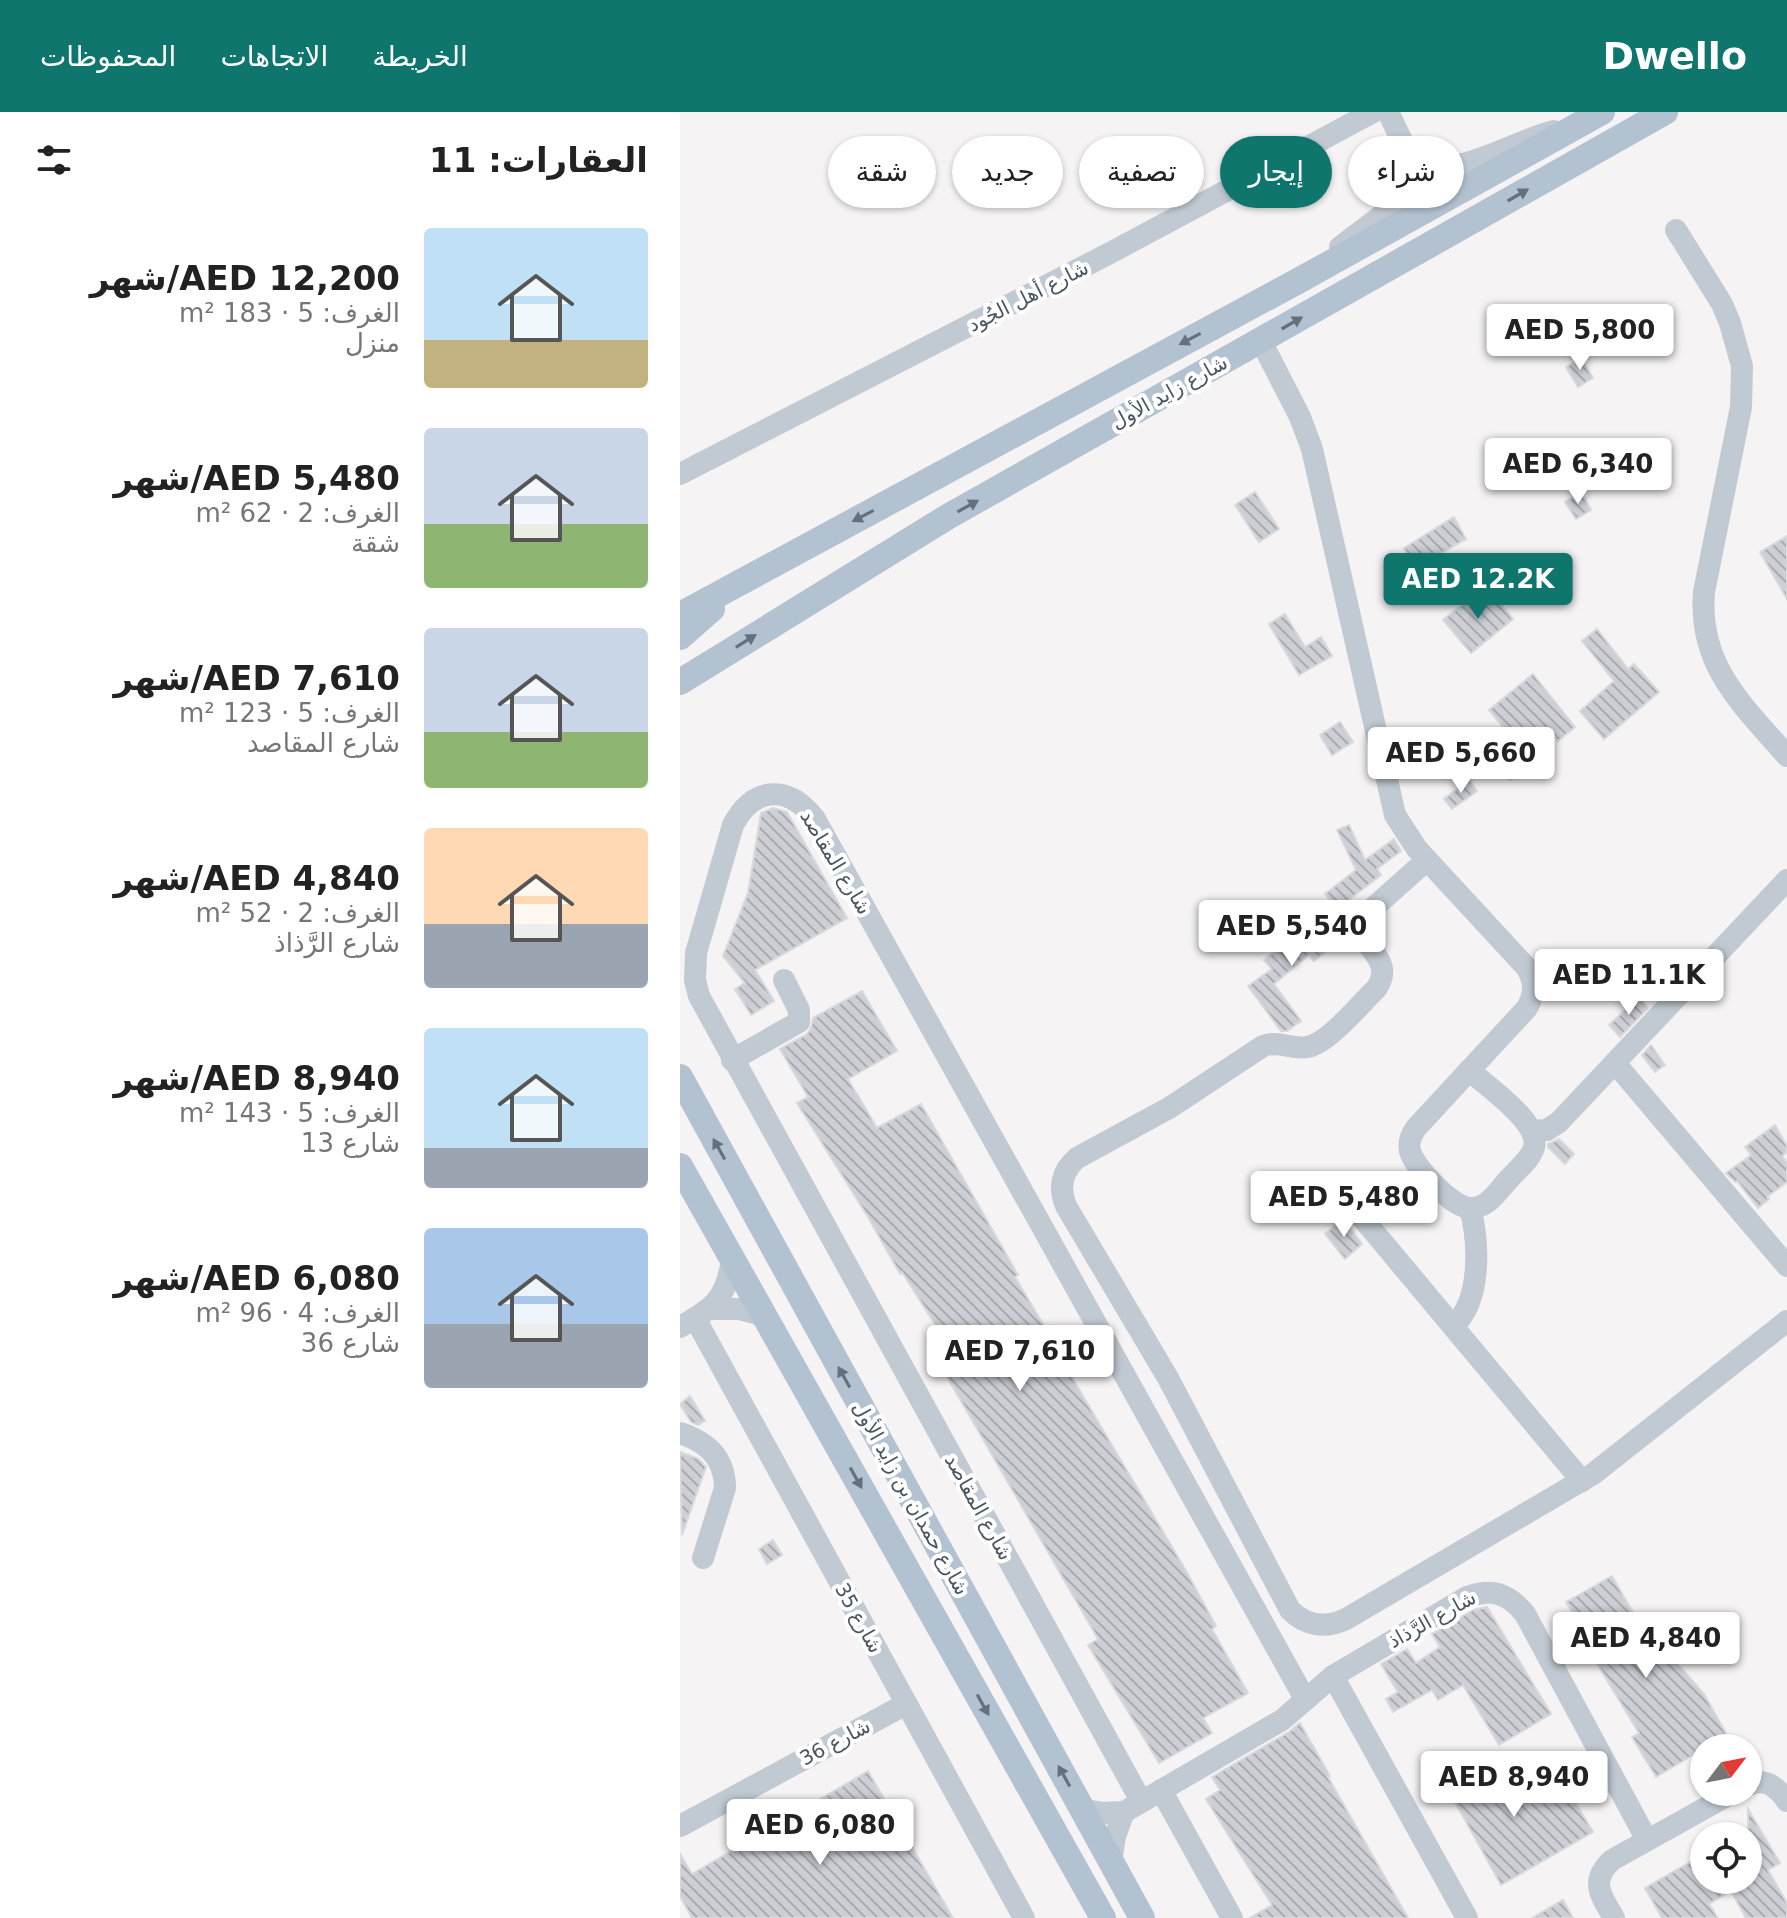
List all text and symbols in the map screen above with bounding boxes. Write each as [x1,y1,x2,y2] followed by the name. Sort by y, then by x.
[1602,34,1747,78] text: Dwello
[40,40,176,73] text: المحفوظات
[220,40,328,73] text: الاتجاهات
[372,40,468,73] text: الخريطة
[828,136,936,208] chip: شقة
[952,136,1063,208] chip: جديد
[1079,136,1204,208] chip: تصفية
[1220,136,1332,208] chip: إيجار
[1348,136,1464,208] chip: شراء
[32,138,76,182] icon: filters
[429,140,648,180] text: العقارات: 11
[1507,188,1529,202] one-way arrow
[963,254,1092,337] street label: شارع أهل الجُود
[90,258,400,298] text: AED 12,200/شهر
[488,260,584,356] icon: home
[179,298,400,328] text: الغرف: 5 · 183 m²
[1488,304,1672,372] pin: AED 5,800
[1505,315,1655,345] text: AED 5,800
[1281,316,1303,330] one-way arrow
[345,328,400,358] text: منزل
[1179,332,1202,346] one-way arrow
[1107,350,1231,434] street label: شارع زايد الأول
[1486,438,1670,506] pin: AED 6,340
[1503,449,1653,479] text: AED 6,340
[113,458,400,498] text: AED 5,480/شهر
[488,460,584,556] icon: home
[196,498,400,528] text: الغرف: 2 · 62 m²
[957,499,979,513] one-way arrow
[852,509,874,523] one-way arrow
[351,528,400,558] text: شقة
[1386,553,1570,621] pin: AED 12.2K
[1402,564,1554,594] text: AED 12.2K
[735,635,757,649] one-way arrow
[113,658,400,698] text: AED 7,610/شهر
[488,660,584,756] icon: home
[179,698,400,728] text: الغرف: 5 · 123 m²
[1369,727,1553,795] pin: AED 5,660
[247,728,400,758] text: شارع المقاصد
[1386,738,1536,768] text: AED 5,660
[795,805,877,919] street label: شارع المقاصد
[113,858,400,898] text: AED 4,840/شهر
[488,860,584,956] icon: home
[196,898,400,928] text: الغرف: 2 · 52 m²
[1200,900,1384,968] pin: AED 5,540
[1217,911,1367,941] text: AED 5,540
[274,928,400,958] text: شارع الرَّذاذ
[1537,949,1721,1017] pin: AED 11.1K
[1553,960,1705,990] text: AED 11.1K
[113,1058,400,1098] text: AED 8,940/شهر
[488,1060,584,1156] icon: home
[179,1098,400,1128] text: الغرف: 5 · 143 m²
[301,1128,400,1158] text: شارع 13
[712,1137,726,1160] one-way arrow
[1252,1171,1436,1239] pin: AED 5,480
[1269,1182,1419,1212] text: AED 5,480
[113,1258,400,1298] text: AED 6,080/شهر
[488,1260,584,1356] icon: home
[196,1298,400,1328] text: الغرف: 4 · 96 m²
[928,1325,1112,1393] pin: AED 7,610
[301,1328,400,1358] text: شارع 36
[945,1336,1095,1366] text: AED 7,610
[837,1365,851,1388] one-way arrow
[848,1397,974,1599] street label: شارع حمدان بن زايد الأول
[940,1450,1018,1564] street label: شارع المقاصد
[850,1466,863,1489] one-way arrow
[830,1579,888,1657] street label: شارع 35
[1384,1585,1480,1653] street label: شارع الرَّذاذ
[1554,1612,1738,1680] pin: AED 4,840
[1571,1623,1721,1653] text: AED 4,840
[977,1693,990,1716] one-way arrow
[796,1714,874,1770] street label: شارع 36
[1690,1734,1762,1806] north arrow
[1690,1734,1762,1894] map controls
[1422,1751,1606,1819] pin: AED 8,940
[1439,1762,1589,1792] text: AED 8,940
[1057,1765,1071,1788] one-way arrow
[728,1799,912,1867] pin: AED 6,080
[745,1810,895,1840] text: AED 6,080
[1690,1822,1762,1894] button: locate

